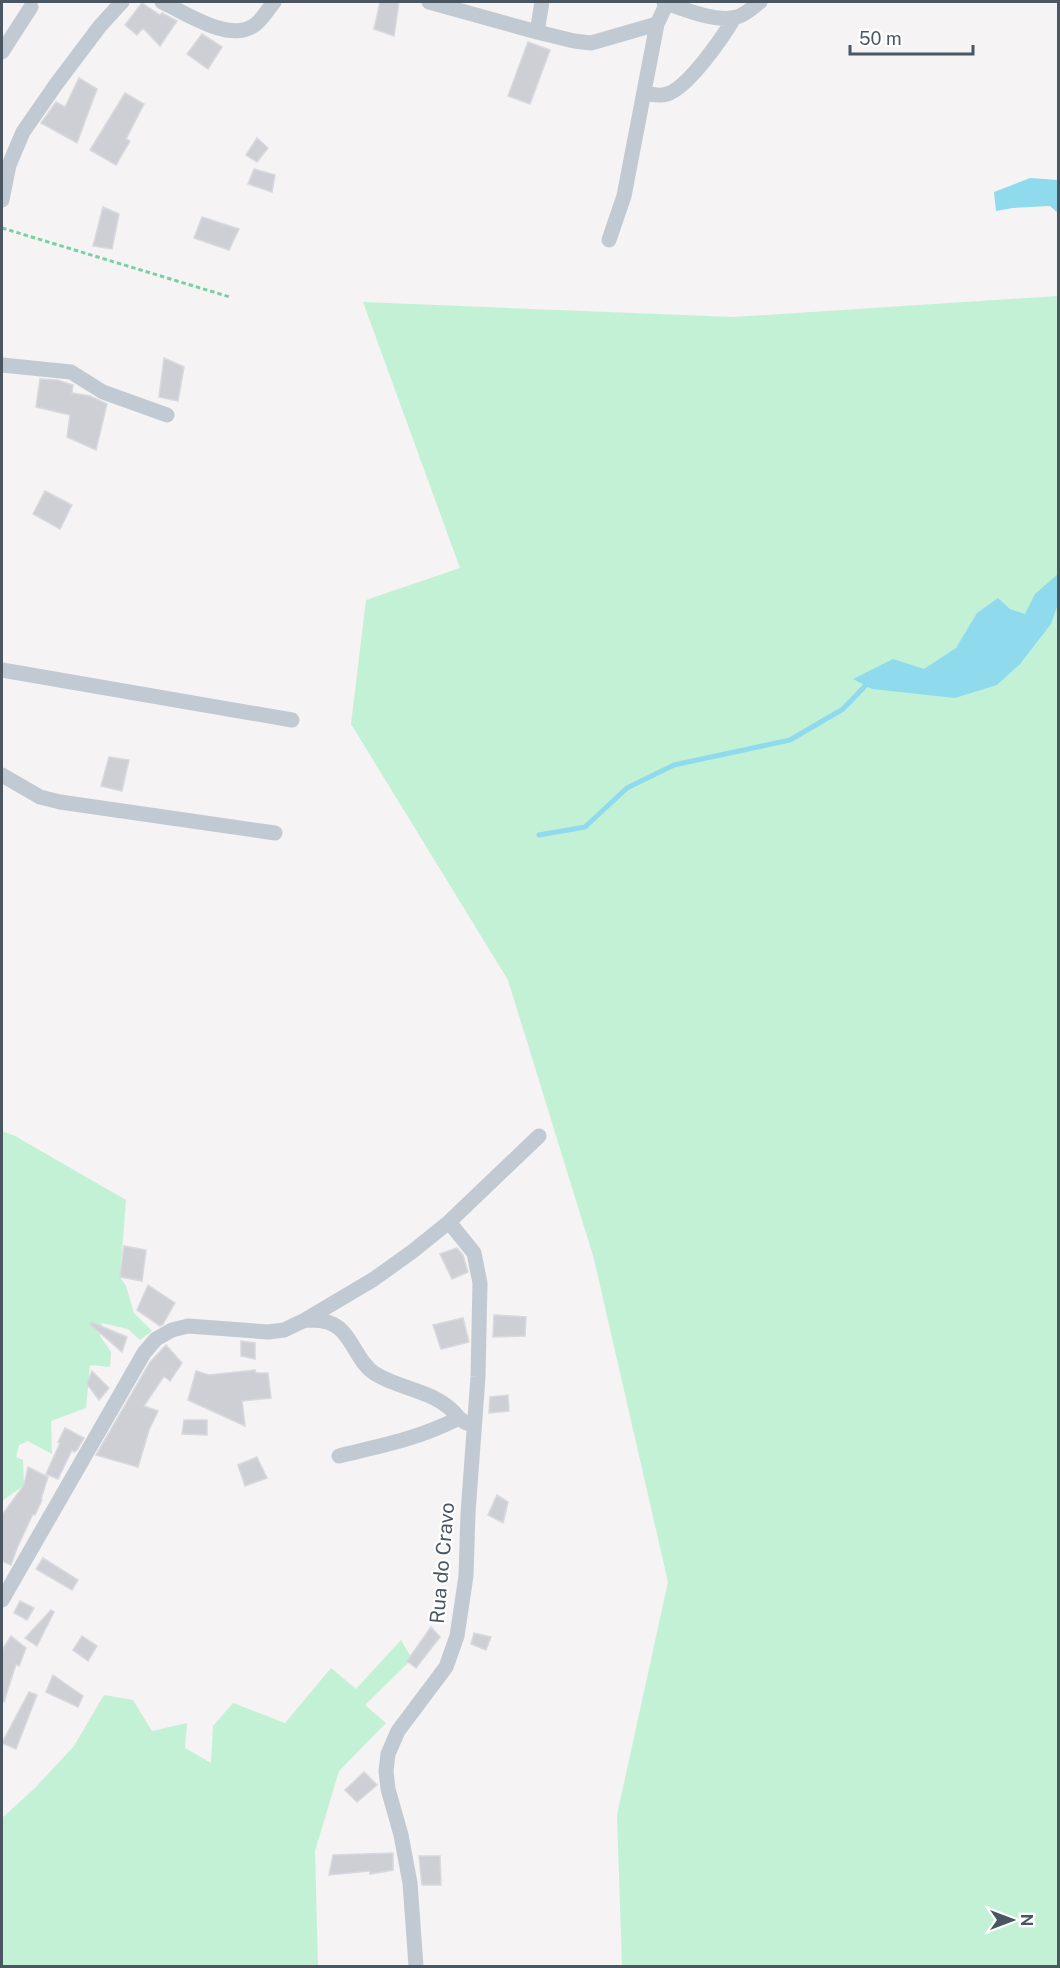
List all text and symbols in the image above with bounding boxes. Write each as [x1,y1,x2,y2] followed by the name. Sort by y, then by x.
[850,18,973,56] scale bar
[859,28,902,49] text: 50 m
[425,1501,459,1625] street label: Rua do Cravo
[982,1890,1042,1950] north arrow
[1017,1914,1036,1926] text: N

